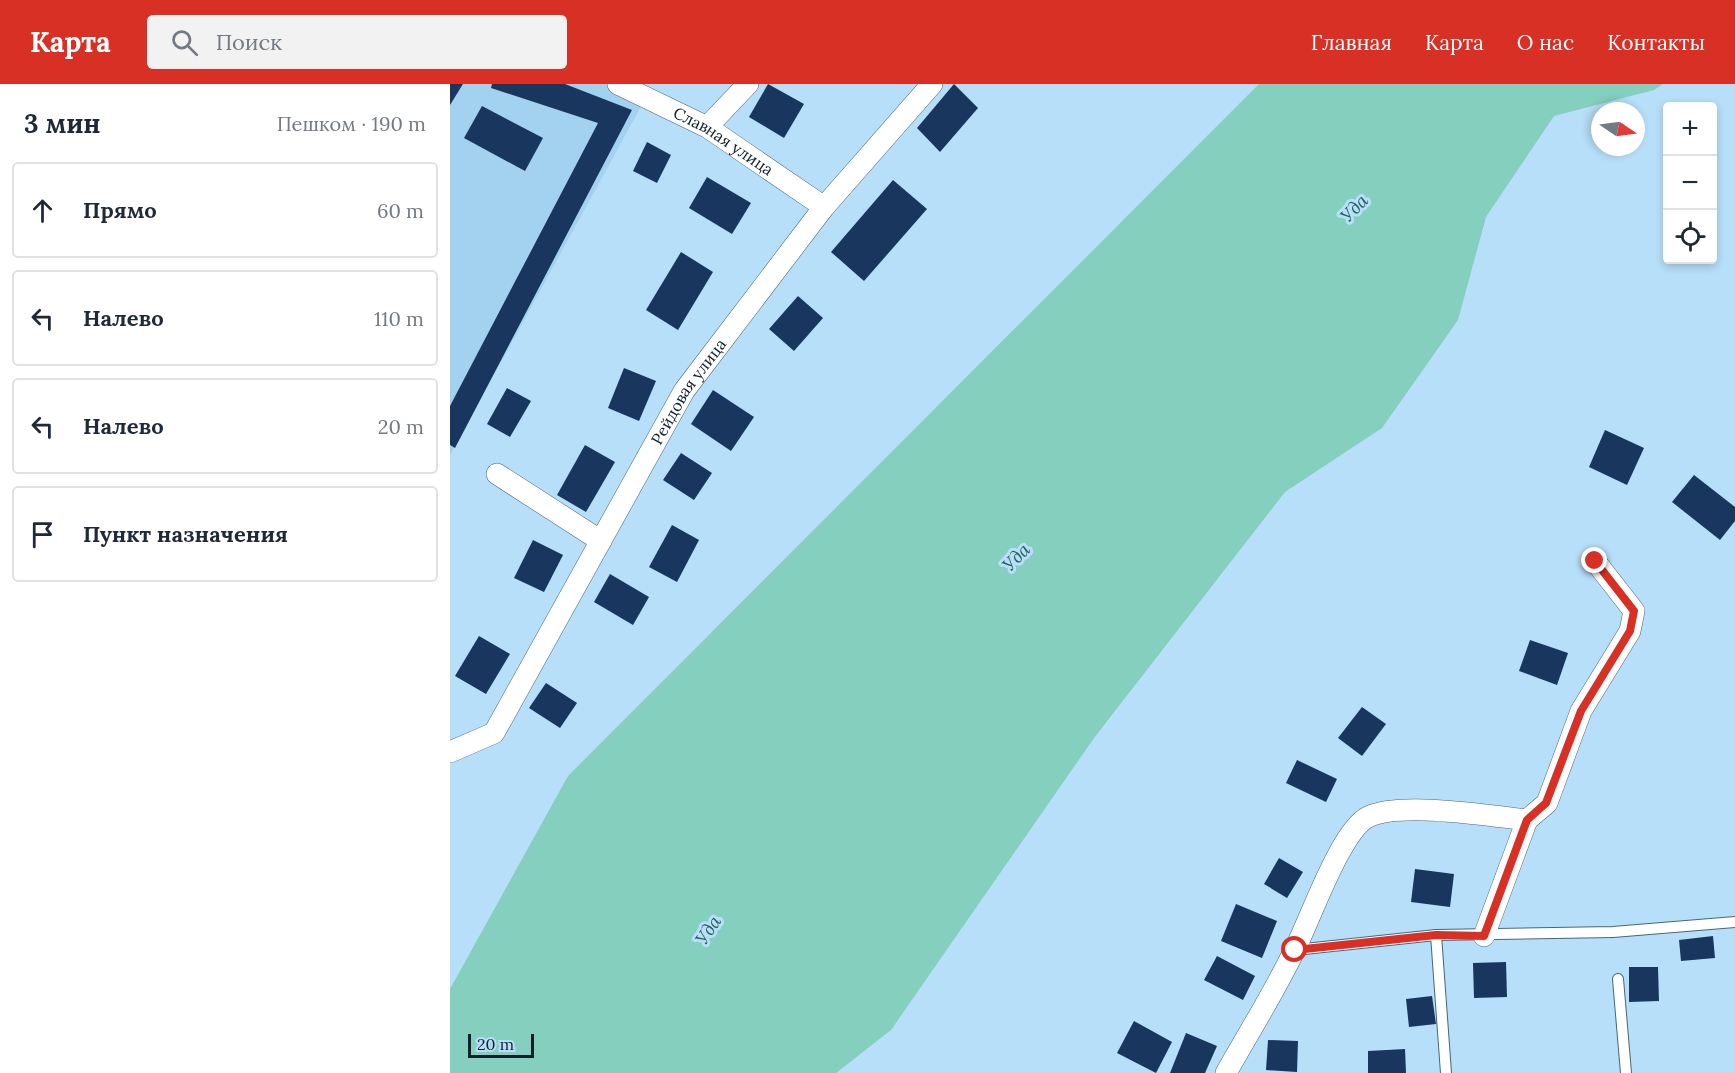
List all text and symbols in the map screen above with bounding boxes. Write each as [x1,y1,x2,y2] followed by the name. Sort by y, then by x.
[147,15,567,69] search box
[30,24,111,60] text: Карта
[168,26,201,59] icon: search
[216,28,282,56] text: Поиск
[1311,29,1392,56] text: Главная
[1425,29,1484,56] text: Карта
[1517,29,1574,56] text: О нас
[1607,29,1705,56] text: Контакты
[670,102,777,180] street label: Славная улица
[1591,102,1645,156] north arrow
[1663,102,1717,264] map controls
[1663,102,1717,156] button: +
[24,107,101,140] text: 3 мин
[277,111,426,136] text: Пешком · 190 m
[1663,156,1717,210] button: −
[1335,189,1373,227] water label: Уда
[26,194,59,227] icon: ahead
[83,196,157,224] text: Прямо
[377,198,424,223] text: 60 m
[1663,210,1717,264] button: locate
[26,302,59,335] icon: left
[83,304,164,332] text: Налево
[374,306,424,331] text: 110 m
[646,335,730,448] street label: Рейдовая улица
[26,410,59,443] icon: left
[83,412,164,440] text: Налево
[378,414,424,439] text: 20 m
[26,518,59,551] icon: arrive
[83,520,288,548] text: Пункт назначения
[997,538,1035,576] water label: Уда
[1581,547,1607,573] route end
[690,911,726,949] water label: Уда
[1281,936,1307,962] route start
[468,1031,534,1058] scale bar
[477,1034,514,1054] text: 20 m

